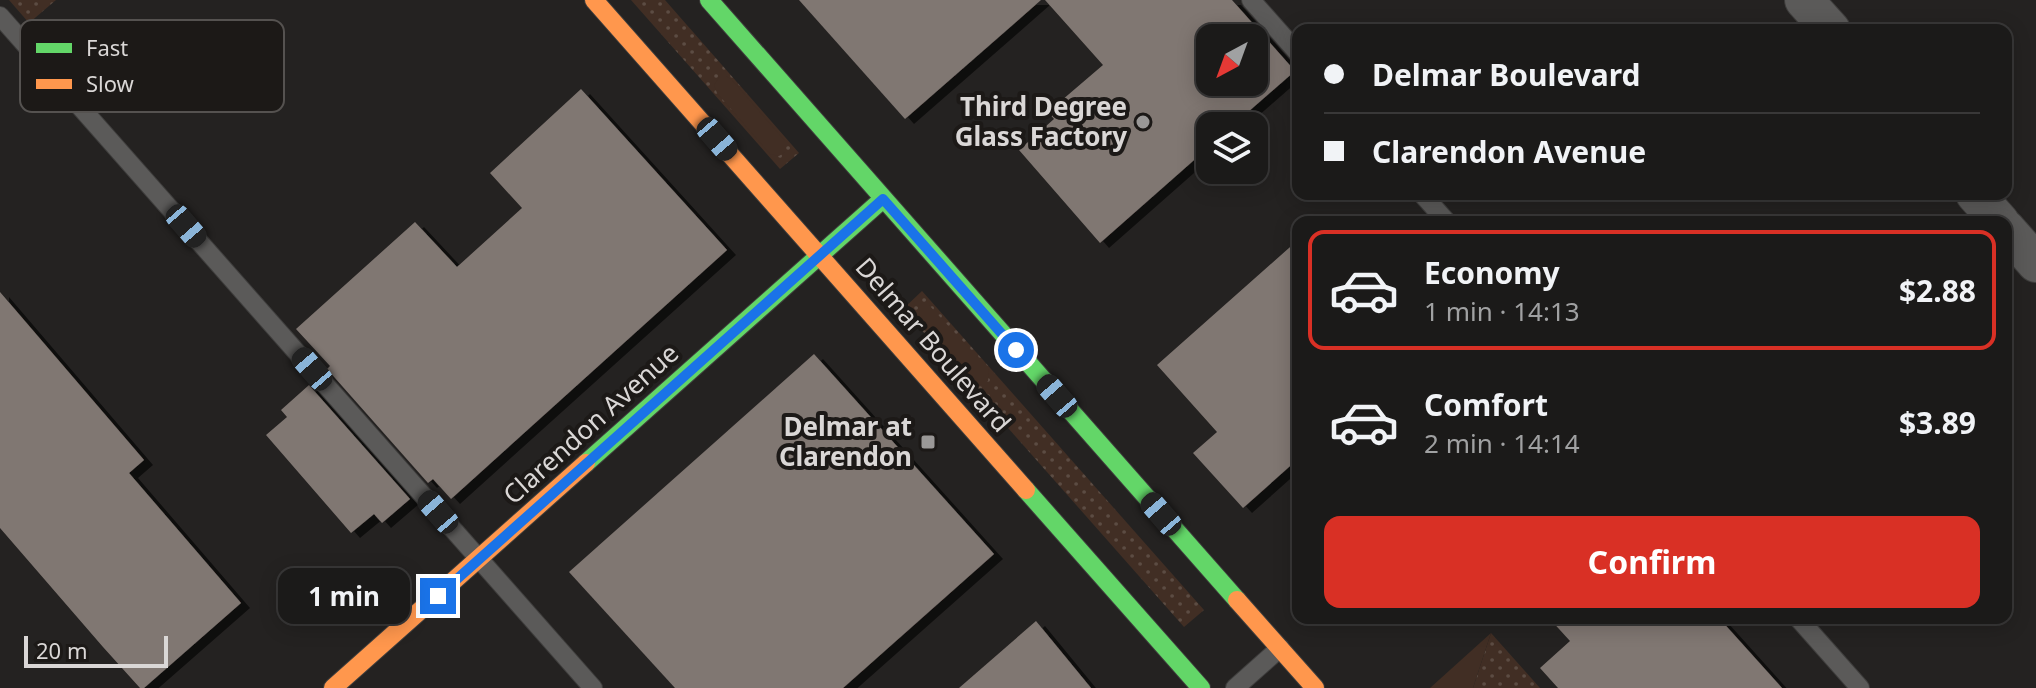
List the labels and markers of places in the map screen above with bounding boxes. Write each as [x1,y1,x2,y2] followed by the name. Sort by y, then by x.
[955,88,1127,154] place label: Third Degree Glass Factory
[1134,113,1152,131] marker: Third Degree Glass Factory
[779,408,912,474] place label: Delmar at Clarendon
[919,433,937,451] marker: Delmar at Clarendon

